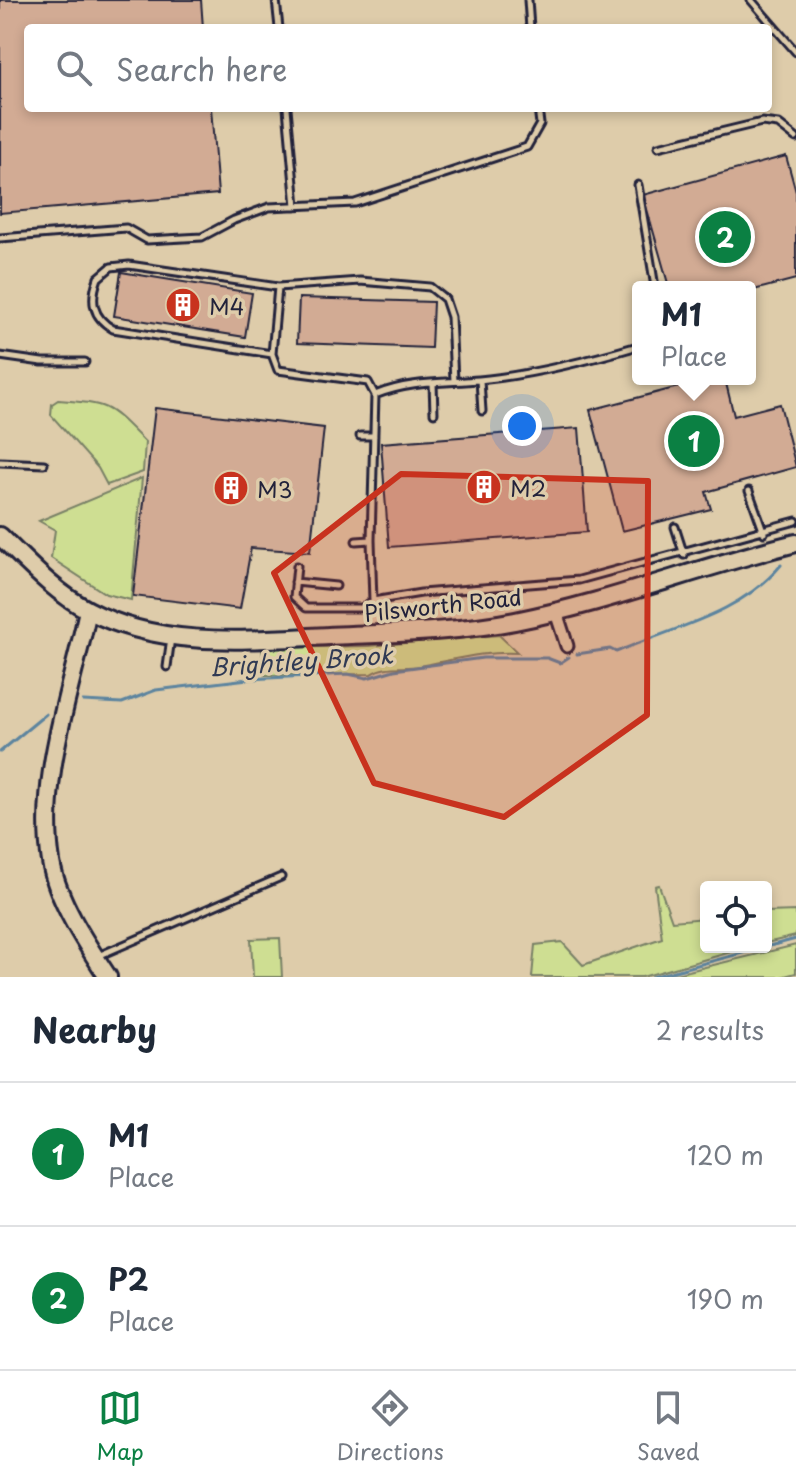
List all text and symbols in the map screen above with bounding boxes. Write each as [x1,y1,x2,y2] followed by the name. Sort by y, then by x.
[24,24,772,112] search box
[52,46,96,90] icon: search
[116,46,288,91] text: Search here
[699,207,751,267] pin: 2
[632,281,756,385] popup
[164,286,202,324] building icon: M4
[209,289,244,322] place label: M4
[661,291,702,336] text: M1
[661,336,727,375] text: Place
[502,406,542,446] your location
[668,411,720,471] pin: 1
[465,468,503,506] building icon: M2
[212,469,250,507] building icon: M3
[510,471,546,504] place label: M2
[257,472,292,505] place label: M3
[363,579,523,629] street label: Pilsworth Road
[208,636,395,684] water label: Brightley Brook
[700,881,772,953] map controls
[700,881,772,953] button: locate
[32,1003,157,1055] text: Nearby
[656,1010,764,1049] text: 2 results
[108,1112,149,1157] text: M1
[52,1135,64,1174] text: 1
[687,1135,764,1174] text: 120 m
[108,1157,174,1196] text: Place
[108,1256,148,1301] text: P2
[49,1279,67,1318] text: 2
[687,1279,764,1318] text: 190 m
[108,1301,174,1340] text: Place
[97,1386,144,1467] tab: Map
[337,1386,444,1467] tab: Directions
[637,1386,699,1467] tab: Saved

